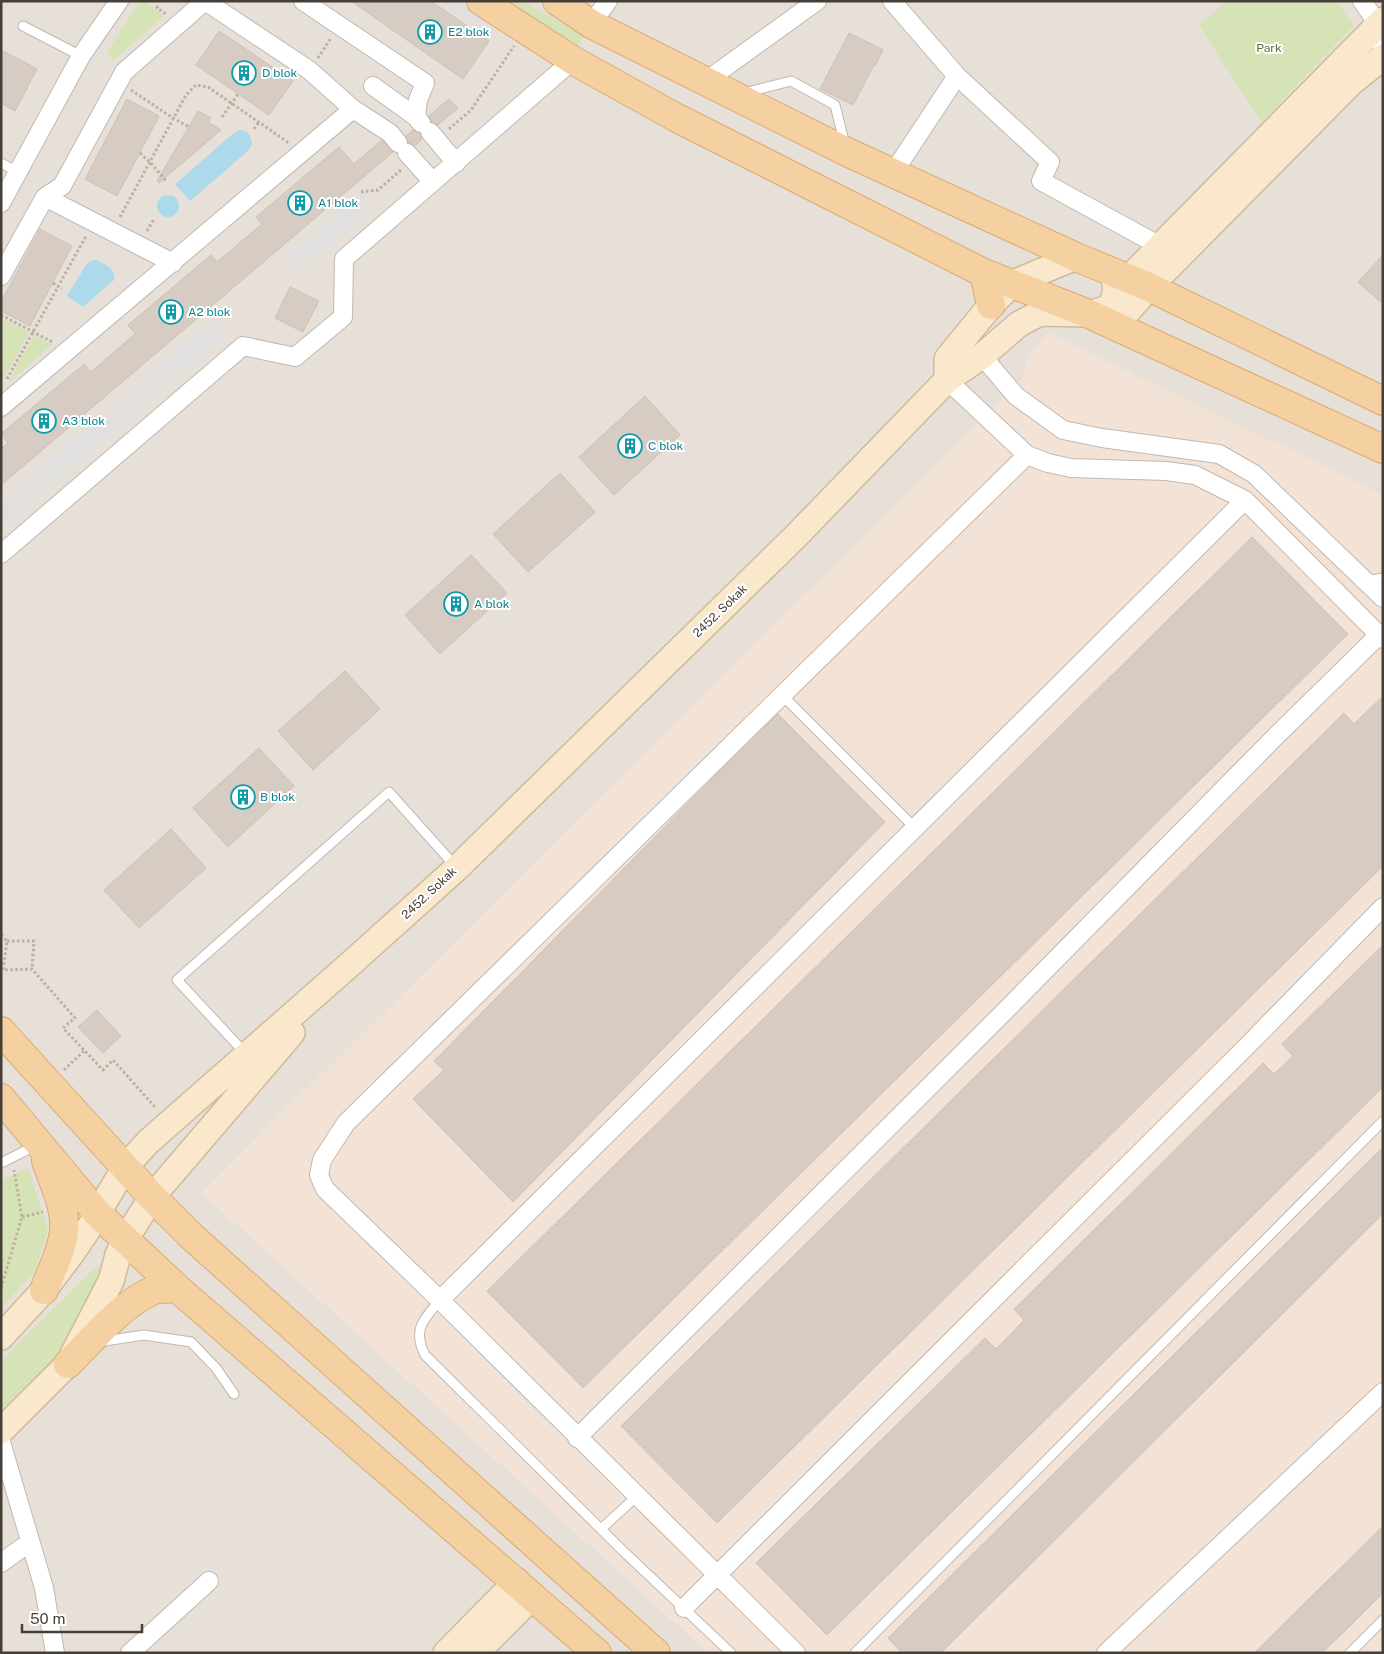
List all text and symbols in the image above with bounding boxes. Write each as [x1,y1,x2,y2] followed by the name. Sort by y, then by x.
[417,19,443,45] building icon: E2 blok
[448,25,490,39] place label: E2 blok
[1256,41,1282,55] park label: Park
[231,60,257,86] building icon: D blok
[262,66,298,80] place label: D blok
[287,190,313,216] building icon: A1 blok
[318,196,359,210] place label: A1 blok
[158,299,184,325] building icon: A2 blok
[188,305,231,319] place label: A2 blok
[31,408,57,434] building icon: A3 blok
[62,414,105,428] place label: A3 blok
[617,433,643,459] building icon: C blok
[648,439,683,453] place label: C blok
[690,582,750,640] street label: 2452. Sokak
[443,591,469,617] building icon: A blok
[474,597,510,611] place label: A blok
[230,784,256,810] building icon: B blok
[260,790,295,804] place label: B blok
[399,864,459,922] street label: 2452. Sokak
[22,1602,142,1634] scale bar
[30,1610,65,1627] text: 50 m

